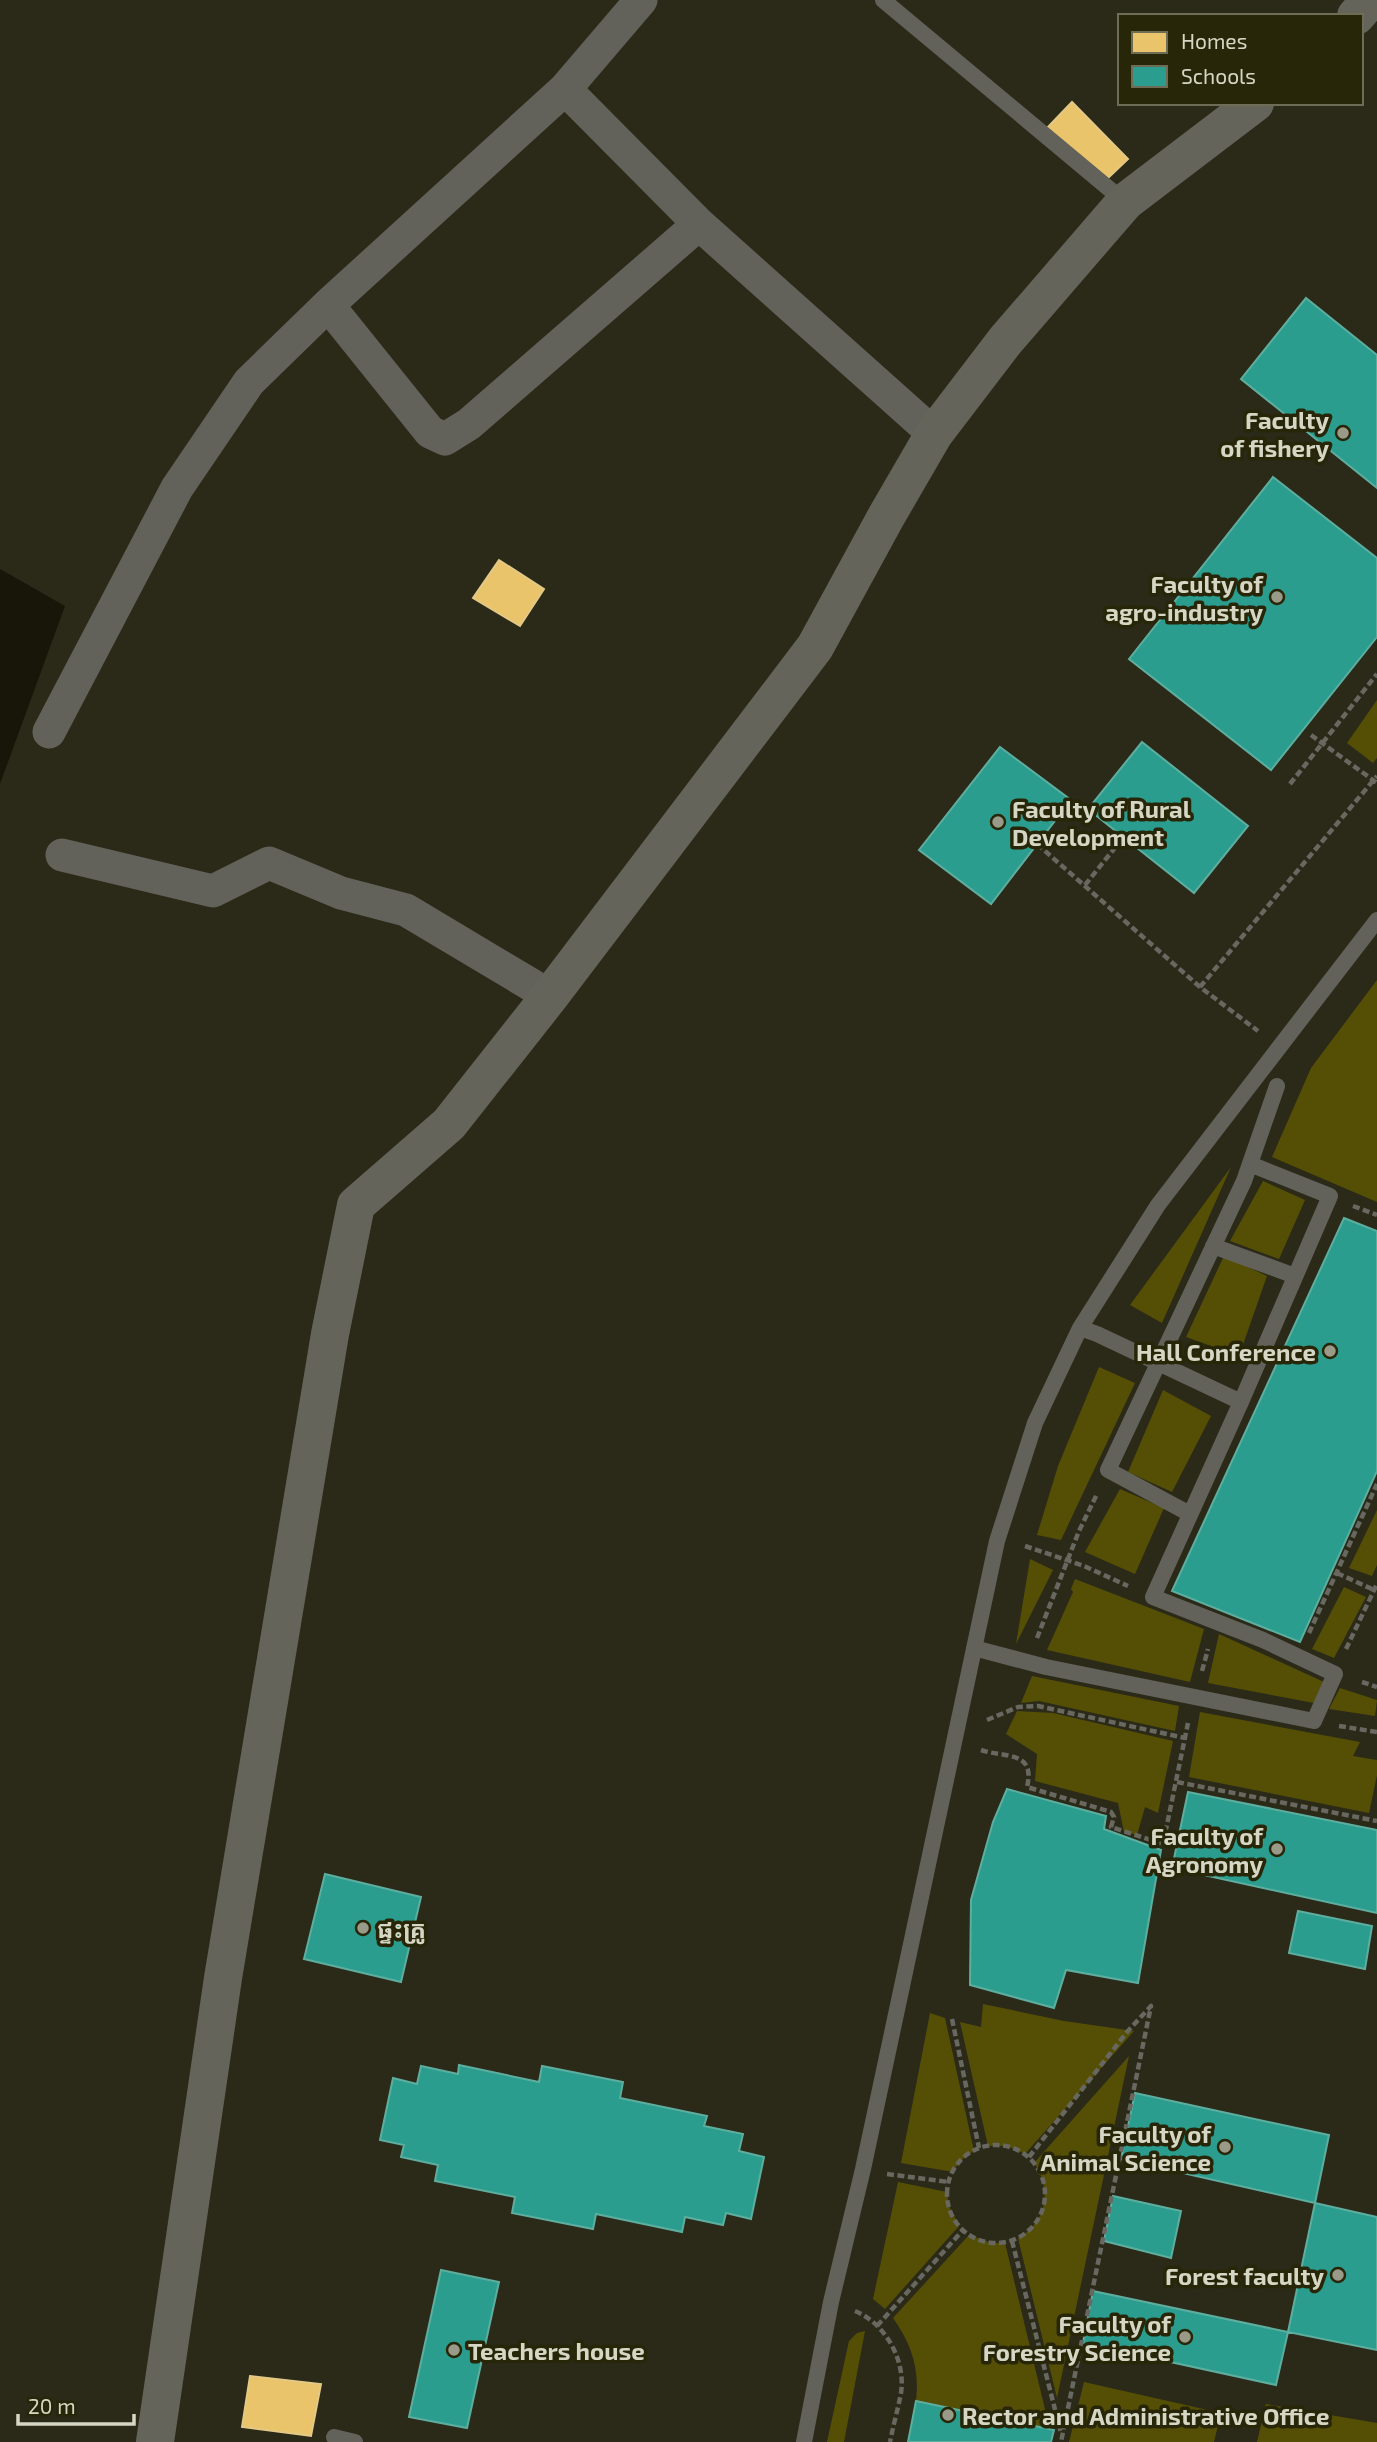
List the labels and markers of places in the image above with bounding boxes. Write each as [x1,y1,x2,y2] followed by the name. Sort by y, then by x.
[1220,405,1329,462] place label: Faculty of fishery
[1335,425,1351,441] marker: Faculty of fishery
[1105,569,1264,626] place label: Faculty of agro-industry
[1269,589,1285,605] marker: Faculty of agro-industry
[1012,794,1191,851] place label: Faculty of Rural Development
[990,814,1006,830] marker: Faculty of Rural Development
[1136,1337,1316,1366] place label: Hall Conference
[1322,1343,1338,1359] marker: Hall Conference
[1146,1821,1264,1878] place label: Faculty of Agronomy
[1269,1841,1285,1857] marker: Faculty of Agronomy
[377,1914,426,1945] place label: ផ្ទះគ្រូ
[355,1920,371,1936] marker: ផ្ទះគ្រូ
[1040,2119,1212,2176] place label: Faculty of Animal Science
[1217,2139,1233,2155] marker: Faculty of Animal Science
[1165,2261,1324,2290] place label: Forest faculty
[1330,2267,1346,2283] marker: Forest faculty
[983,2309,1172,2366] place label: Faculty of Forestry Science
[1177,2329,1193,2345] marker: Faculty of Forestry Science
[468,2336,645,2365] place label: Teachers house
[446,2342,462,2358] marker: Teachers house
[962,2401,1329,2430] place label: Rector and Administrative Office
[940,2407,956,2423] marker: Rector and Administrative Office

